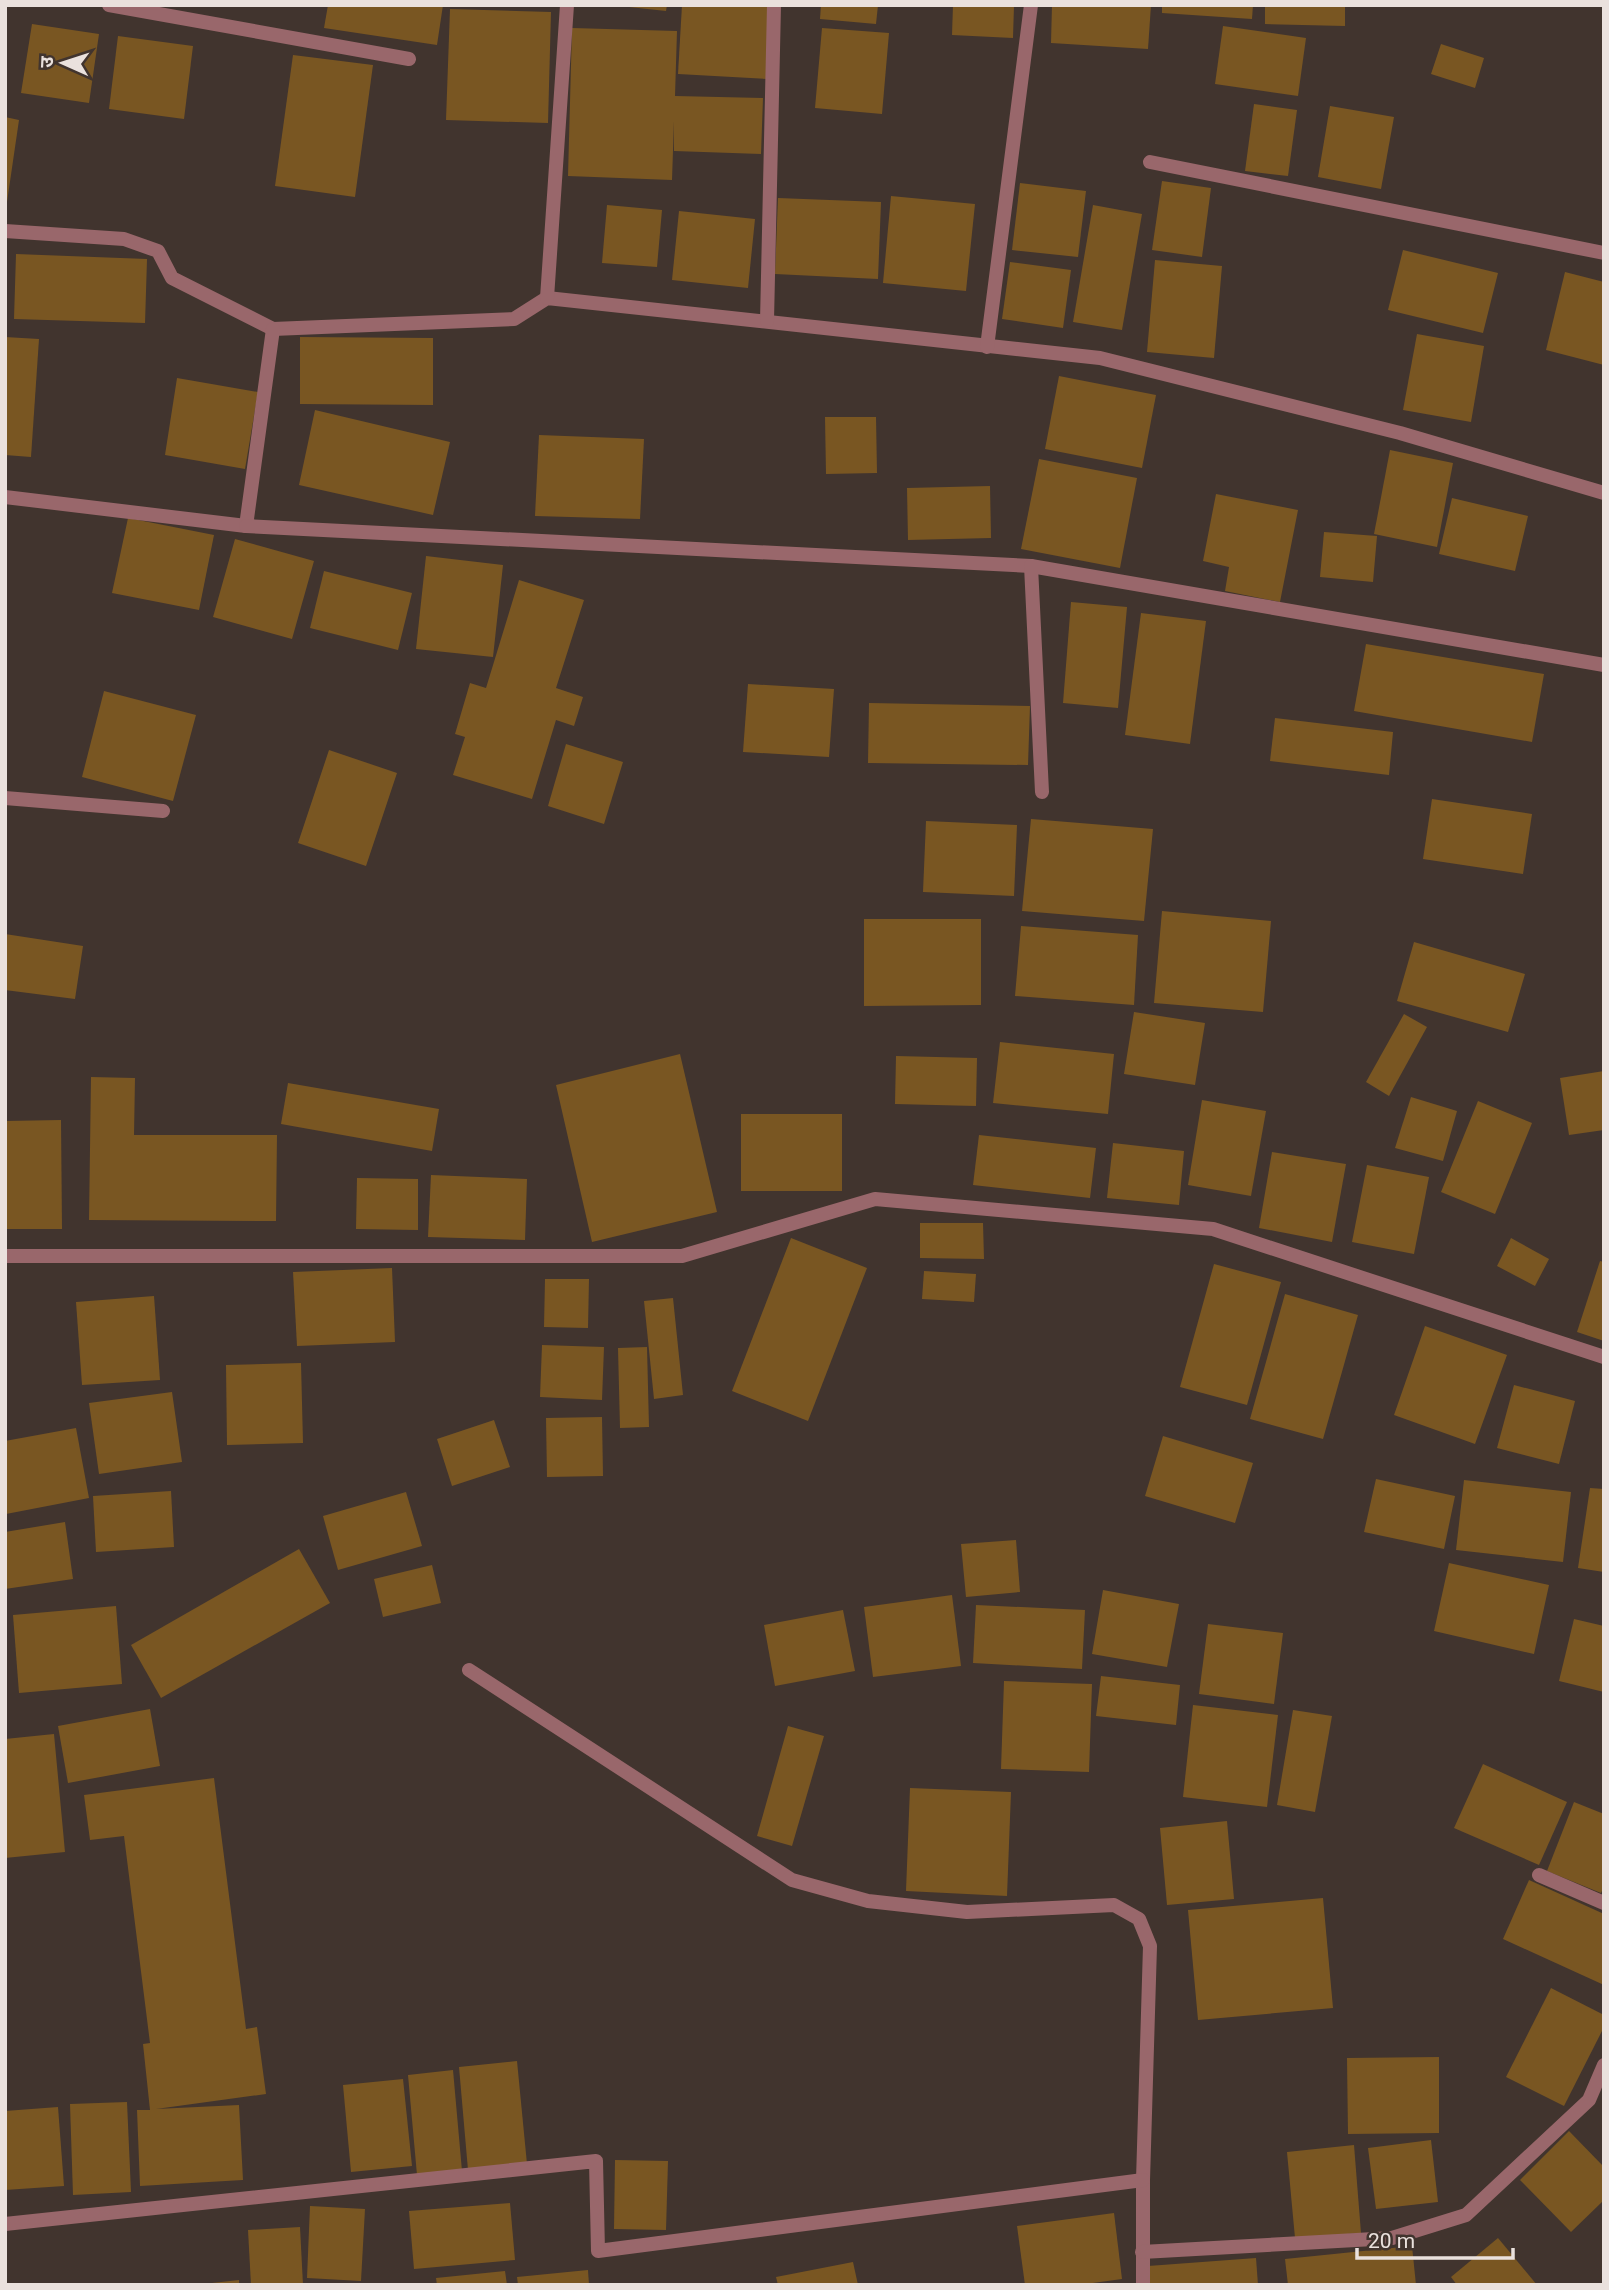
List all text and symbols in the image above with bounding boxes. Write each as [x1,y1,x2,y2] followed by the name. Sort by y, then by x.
[28,28,98,98] north arrow
[35,55,58,68] text: उ
[1357,2216,1513,2260] scale bar
[1368,2229,1415,2253] text: 20 m

